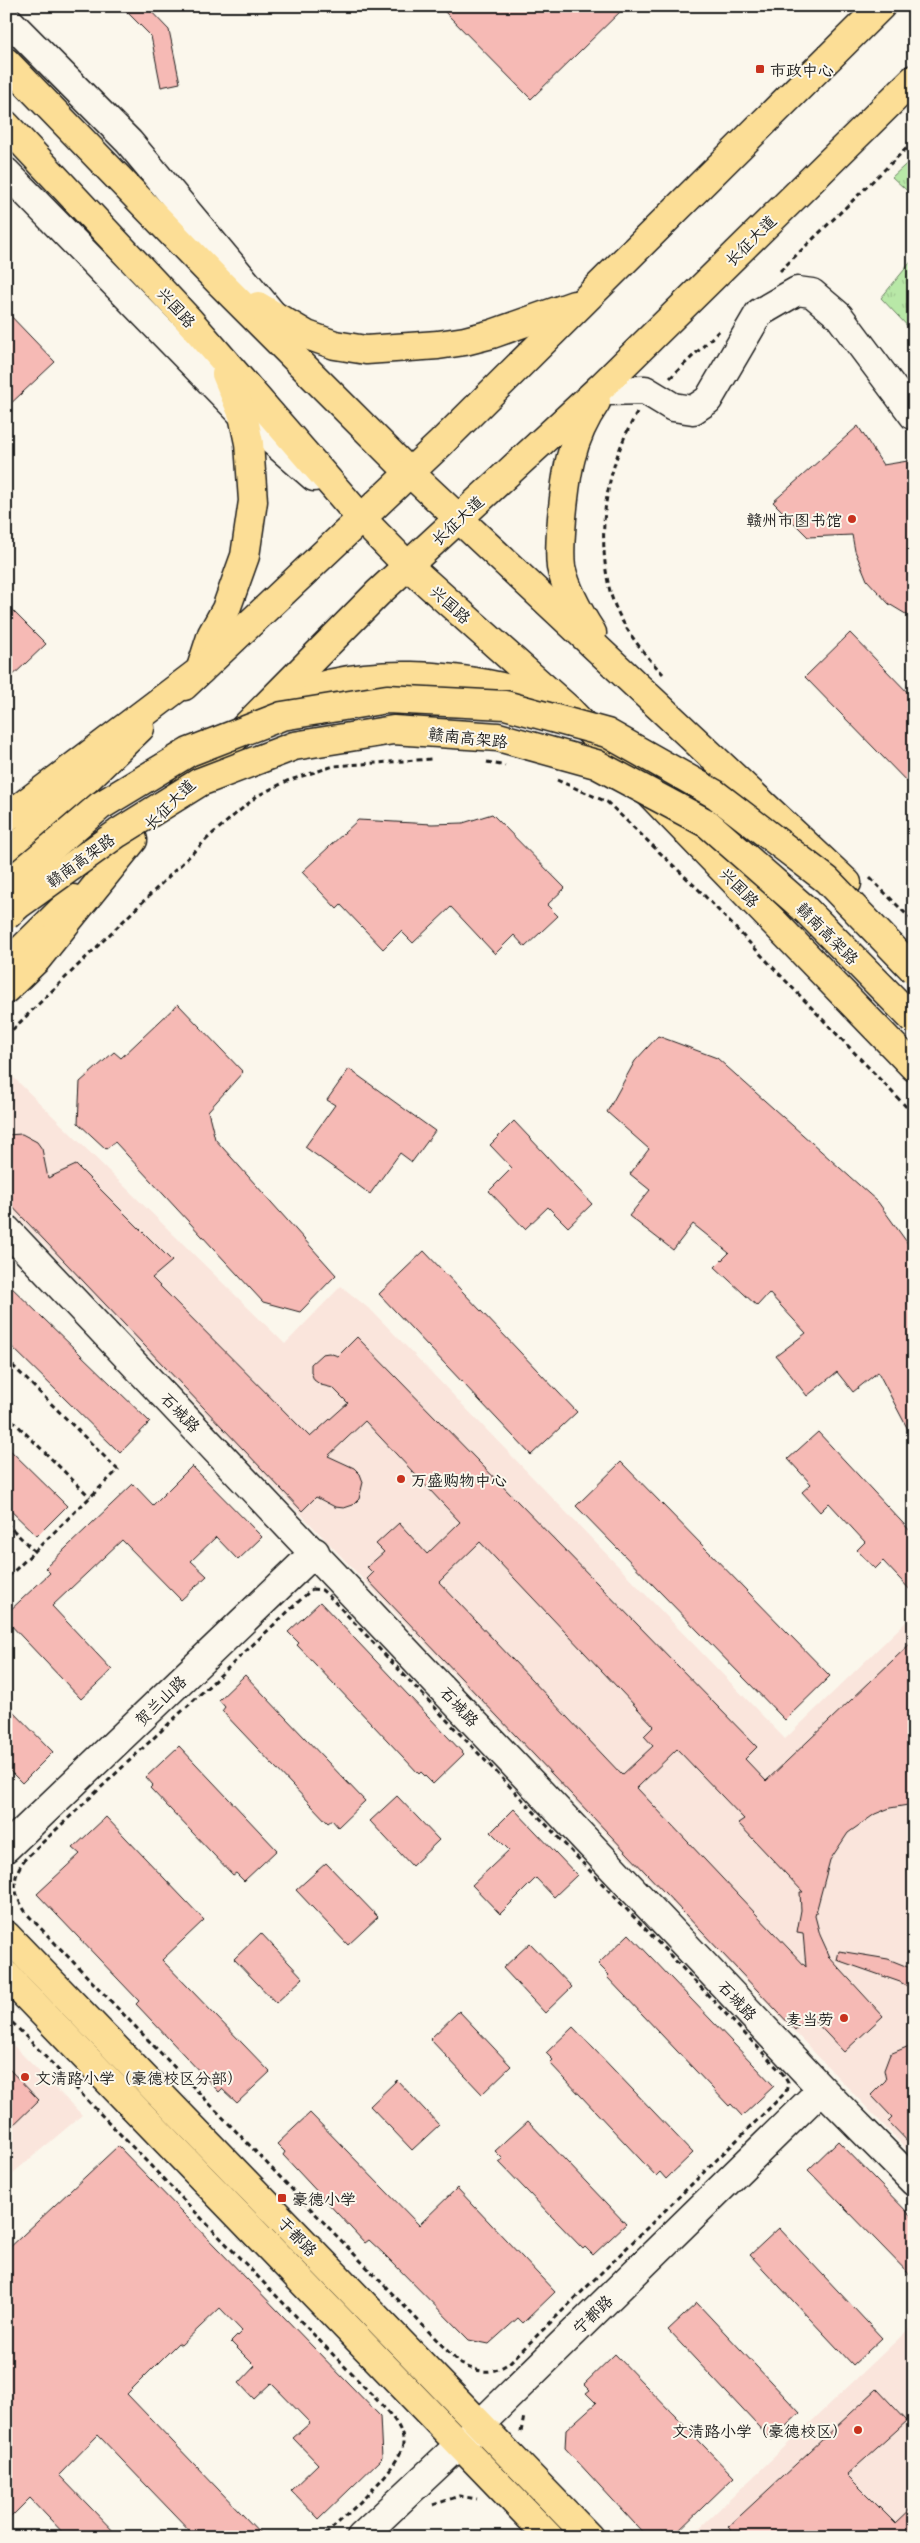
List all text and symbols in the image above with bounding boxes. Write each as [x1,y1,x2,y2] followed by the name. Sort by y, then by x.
[770,59,834,80] place label: 市政中心
[754,63,766,75] marker: 市政中心
[720,210,780,270] street label: 长征大道
[153,282,201,332] street label: 兴国路
[426,490,488,550] street label: 长征大道
[746,509,842,530] place label: 赣州市图书馆
[846,513,858,525] marker: 赣州市图书馆
[426,580,476,628] street label: 兴国路
[427,722,509,752] street label: 赣南高架路
[139,774,199,834] street label: 长征大道
[41,828,119,892] street label: 赣南高架路
[716,862,764,912] street label: 兴国路
[792,897,864,969] street label: 赣南高架路
[157,1387,205,1437] street label: 石城路
[411,1469,507,1490] place label: 万盛购物中心
[395,1473,407,1485] marker: 万盛购物中心
[130,1670,190,1730] street label: 贺兰山路
[436,1681,484,1731] street label: 石城路
[714,1975,762,2025] street label: 石城路
[786,2008,834,2029] place label: 麦当劳
[838,2012,850,2024] marker: 麦当劳
[35,2067,243,2088] place label: 文清路小学（豪德校区分部）
[19,2071,31,2083] marker: 文清路小学（豪德校区分部）
[292,2188,356,2209] place label: 豪德小学
[276,2192,288,2204] marker: 豪德小学
[274,2211,322,2261] street label: 于都路
[567,2290,617,2338] street label: 宁都路
[672,2420,848,2441] place label: 文清路小学（豪德校区）
[852,2424,864,2436] marker: 文清路小学（豪德校区）

